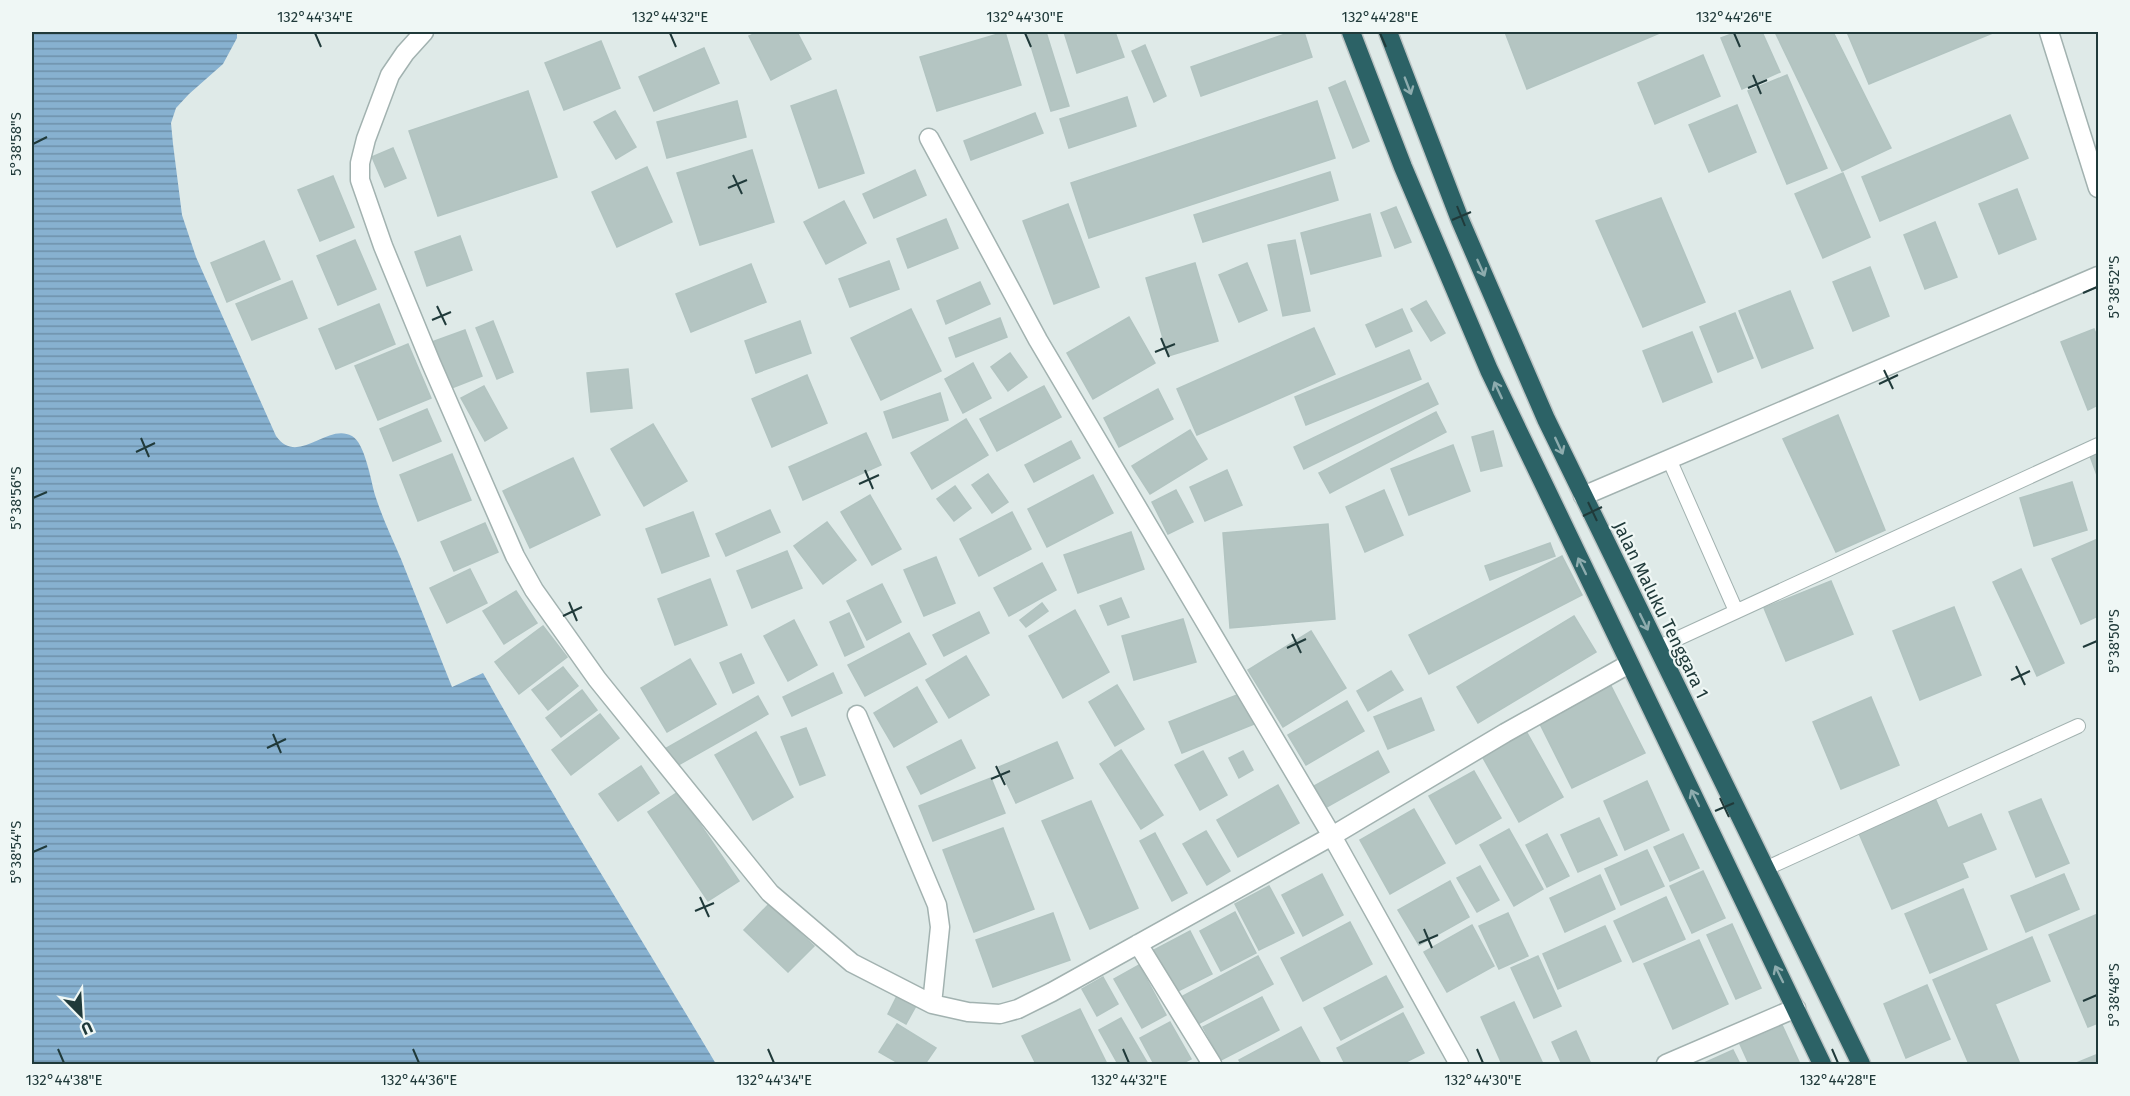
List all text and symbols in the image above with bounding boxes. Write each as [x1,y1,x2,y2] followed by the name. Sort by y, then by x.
[277,8,353,26] text: 132°44'34"E
[632,8,708,26] text: 132°44'32"E
[986,8,1064,26] text: 132°44'30"E
[1341,8,1419,26] text: 132°44'28"E
[1696,8,1772,26] text: 132°44'26"E
[1404,77,1415,95] one-way arrow
[7,112,25,176] text: 5°38'58"S
[2105,256,2123,318] text: 5°38'52"S
[1475,258,1487,276] one-way arrow
[1492,381,1504,399] one-way arrow
[1554,436,1566,454] one-way arrow
[7,466,25,530] text: 5°38'56"S
[1608,518,1714,702] street label: Jalan Maluku Tenggara 1
[1575,558,1587,576] one-way arrow
[2105,609,2123,673] text: 5°38'50"S
[1638,612,1650,630] one-way arrow
[1688,789,1700,807] one-way arrow
[7,821,25,883] text: 5°38'54"S
[2105,963,2123,1027] text: 5°38'48"S
[1773,965,1785,983] one-way arrow
[51,985,111,1045] north arrow
[78,1017,96,1039] text: U
[25,1071,103,1089] text: 132°44'38"E
[381,1071,457,1089] text: 132°44'36"E
[736,1071,812,1089] text: 132°44'34"E
[1091,1071,1167,1089] text: 132°44'32"E
[1444,1071,1522,1089] text: 132°44'30"E
[1799,1071,1877,1089] text: 132°44'28"E

